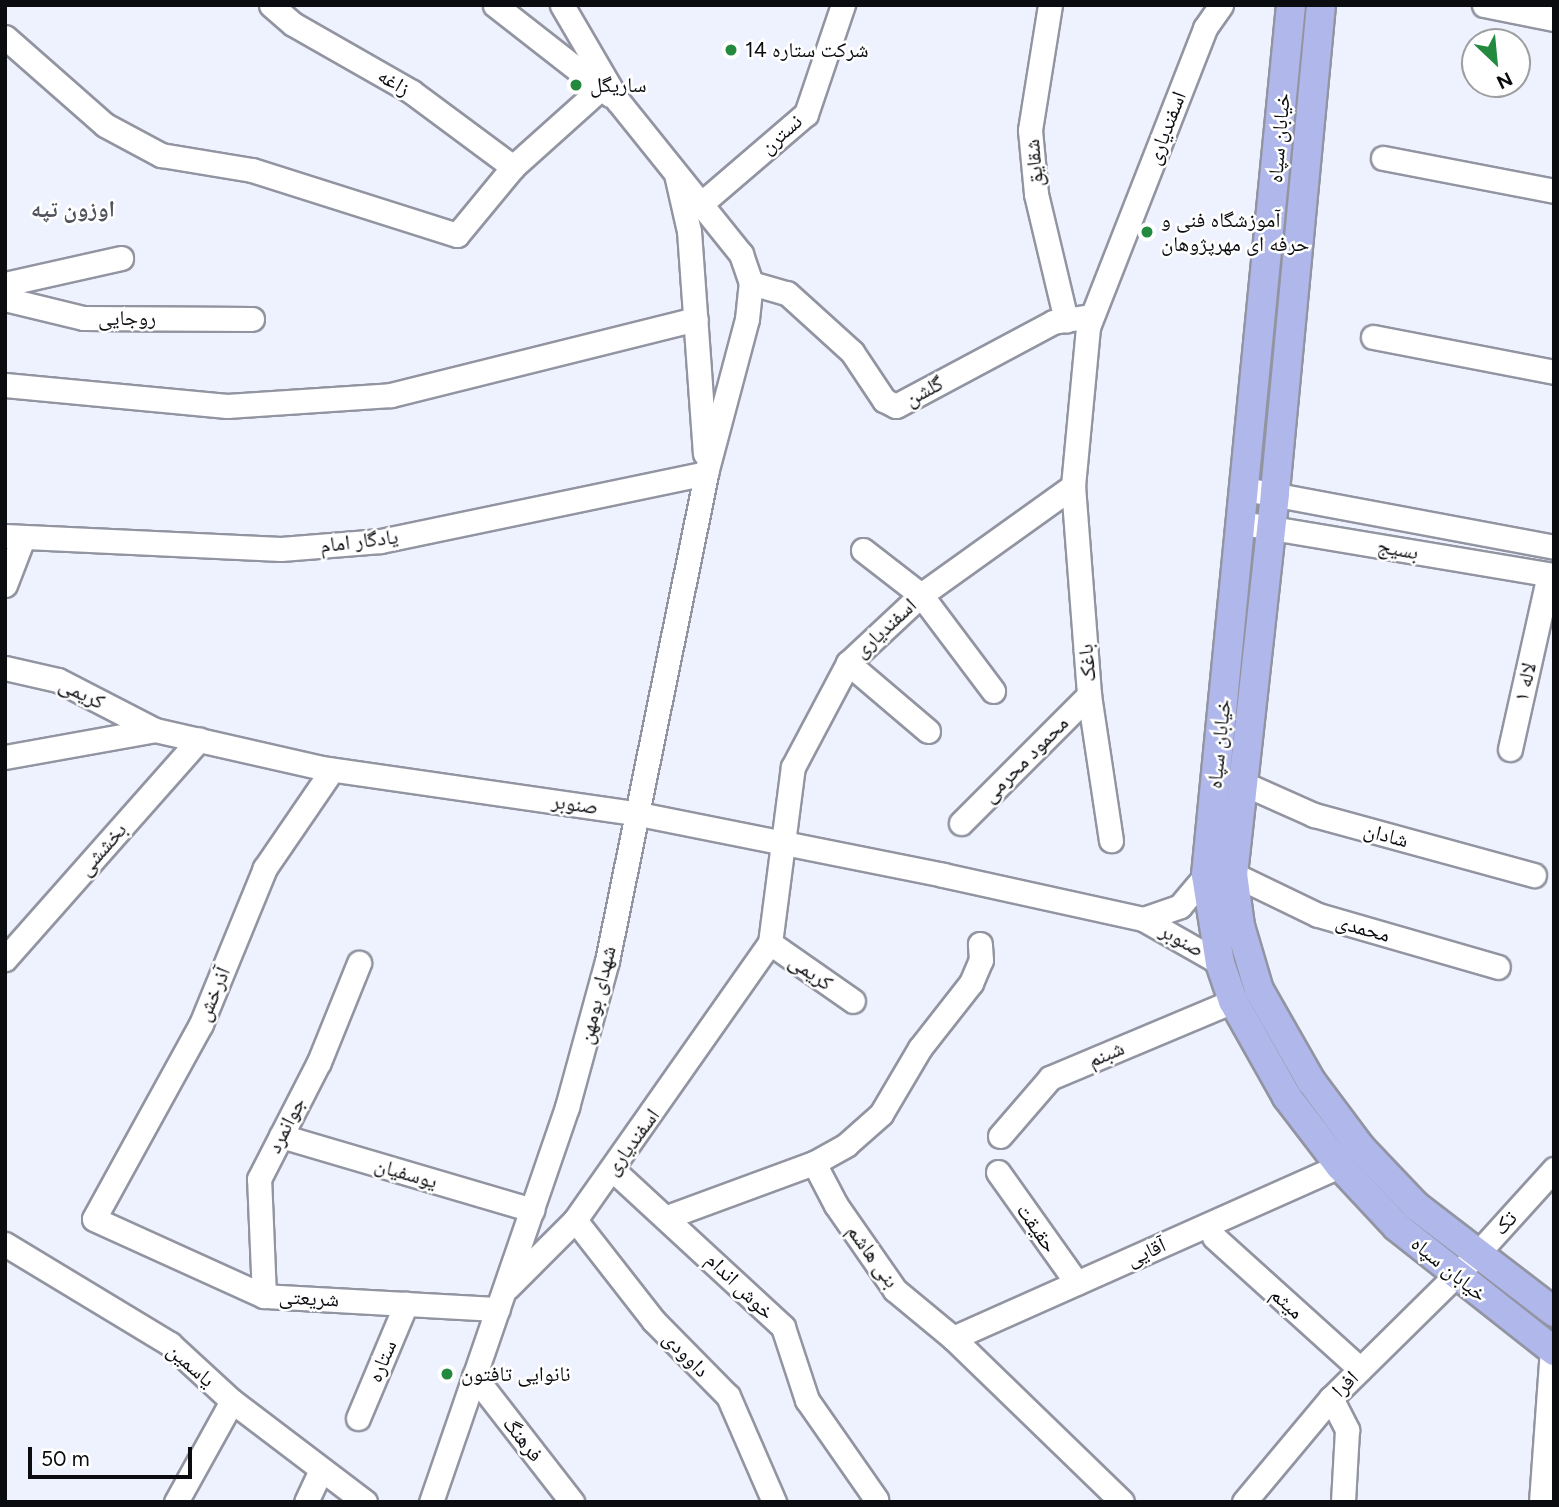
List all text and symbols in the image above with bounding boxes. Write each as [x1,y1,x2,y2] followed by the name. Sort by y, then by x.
[1461,28,1531,98] north arrow
[745,37,869,63] place label: شرکت ستاره 14
[723,42,739,58] marker: شرکت ستاره 14
[373,63,415,101] street label: زاغه
[1493,67,1516,94] text: N
[590,72,646,98] place label: ساریگل
[568,77,584,93] marker: ساریگل
[1141,88,1191,168] street label: اسفندیاری
[1263,92,1295,184] street label: خیابان سپاه
[755,109,807,159] street label: نسترن
[1019,138,1049,188] street label: شقایق
[31,195,115,223] district label: اوزون تپه
[1161,207,1309,257] place label: آموزشگاه فنی و حرفه ای مهرپژوهان
[1139,224,1155,240] marker: آموزشگاه فنی و حرفه ای مهرپژوهان
[98,305,156,331] street label: روجایی
[900,370,948,412] street label: گلشن
[318,524,400,558] street label: یادگار امام
[1376,533,1420,565] street label: بسیج
[848,593,922,663] street label: اسفندیاری
[1073,643,1101,683] street label: باغک
[1508,660,1542,704] street label: لاله ۱
[55,671,109,715] street label: کریمی
[1202,698,1236,790] street label: خیابان سپاه
[976,710,1074,808] street label: محمود محرمی
[550,788,600,820] street label: صنوبر
[72,817,132,881] street label: بخششی
[1361,817,1411,853] street label: شادان
[1333,908,1393,948] street label: محمدی
[1155,918,1209,962] street label: صنوبر
[573,943,621,1047] street label: شهدای بومهن
[784,948,838,996] street label: کریمی
[190,963,236,1025] street label: آذرخش
[1084,1035,1128,1073] street label: شبنم
[261,1093,311,1157] street label: جوانمرد
[599,1104,665,1180] street label: اسفندیاری
[372,1152,440,1194] street label: یوسفیان
[1011,1199,1063,1257] street label: حقیقت
[1488,1206,1522,1240] street label: تک
[842,1219,904,1293] street label: بنی هاشم
[1406,1231,1492,1307] street label: خیابان سپاه
[1122,1232,1170,1272] street label: آقایی
[700,1247,780,1325] street label: خوش اندام
[1265,1282,1309,1324] street label: میثم
[278,1284,340,1312] street label: شریعتی
[658,1326,714,1382] street label: داوودی
[362,1336,402,1386] street label: ستاره
[162,1337,220,1393] street label: یاسمین
[461,1361,571,1387] place label: نانوایی تافتون
[1326,1365,1364,1403] street label: افرا
[439,1366,455,1382] marker: نانوایی تافتون
[498,1411,548,1467] street label: فرهنگ
[32,1434,196,1478] scale bar
[41,1446,90,1471] text: 50 m

